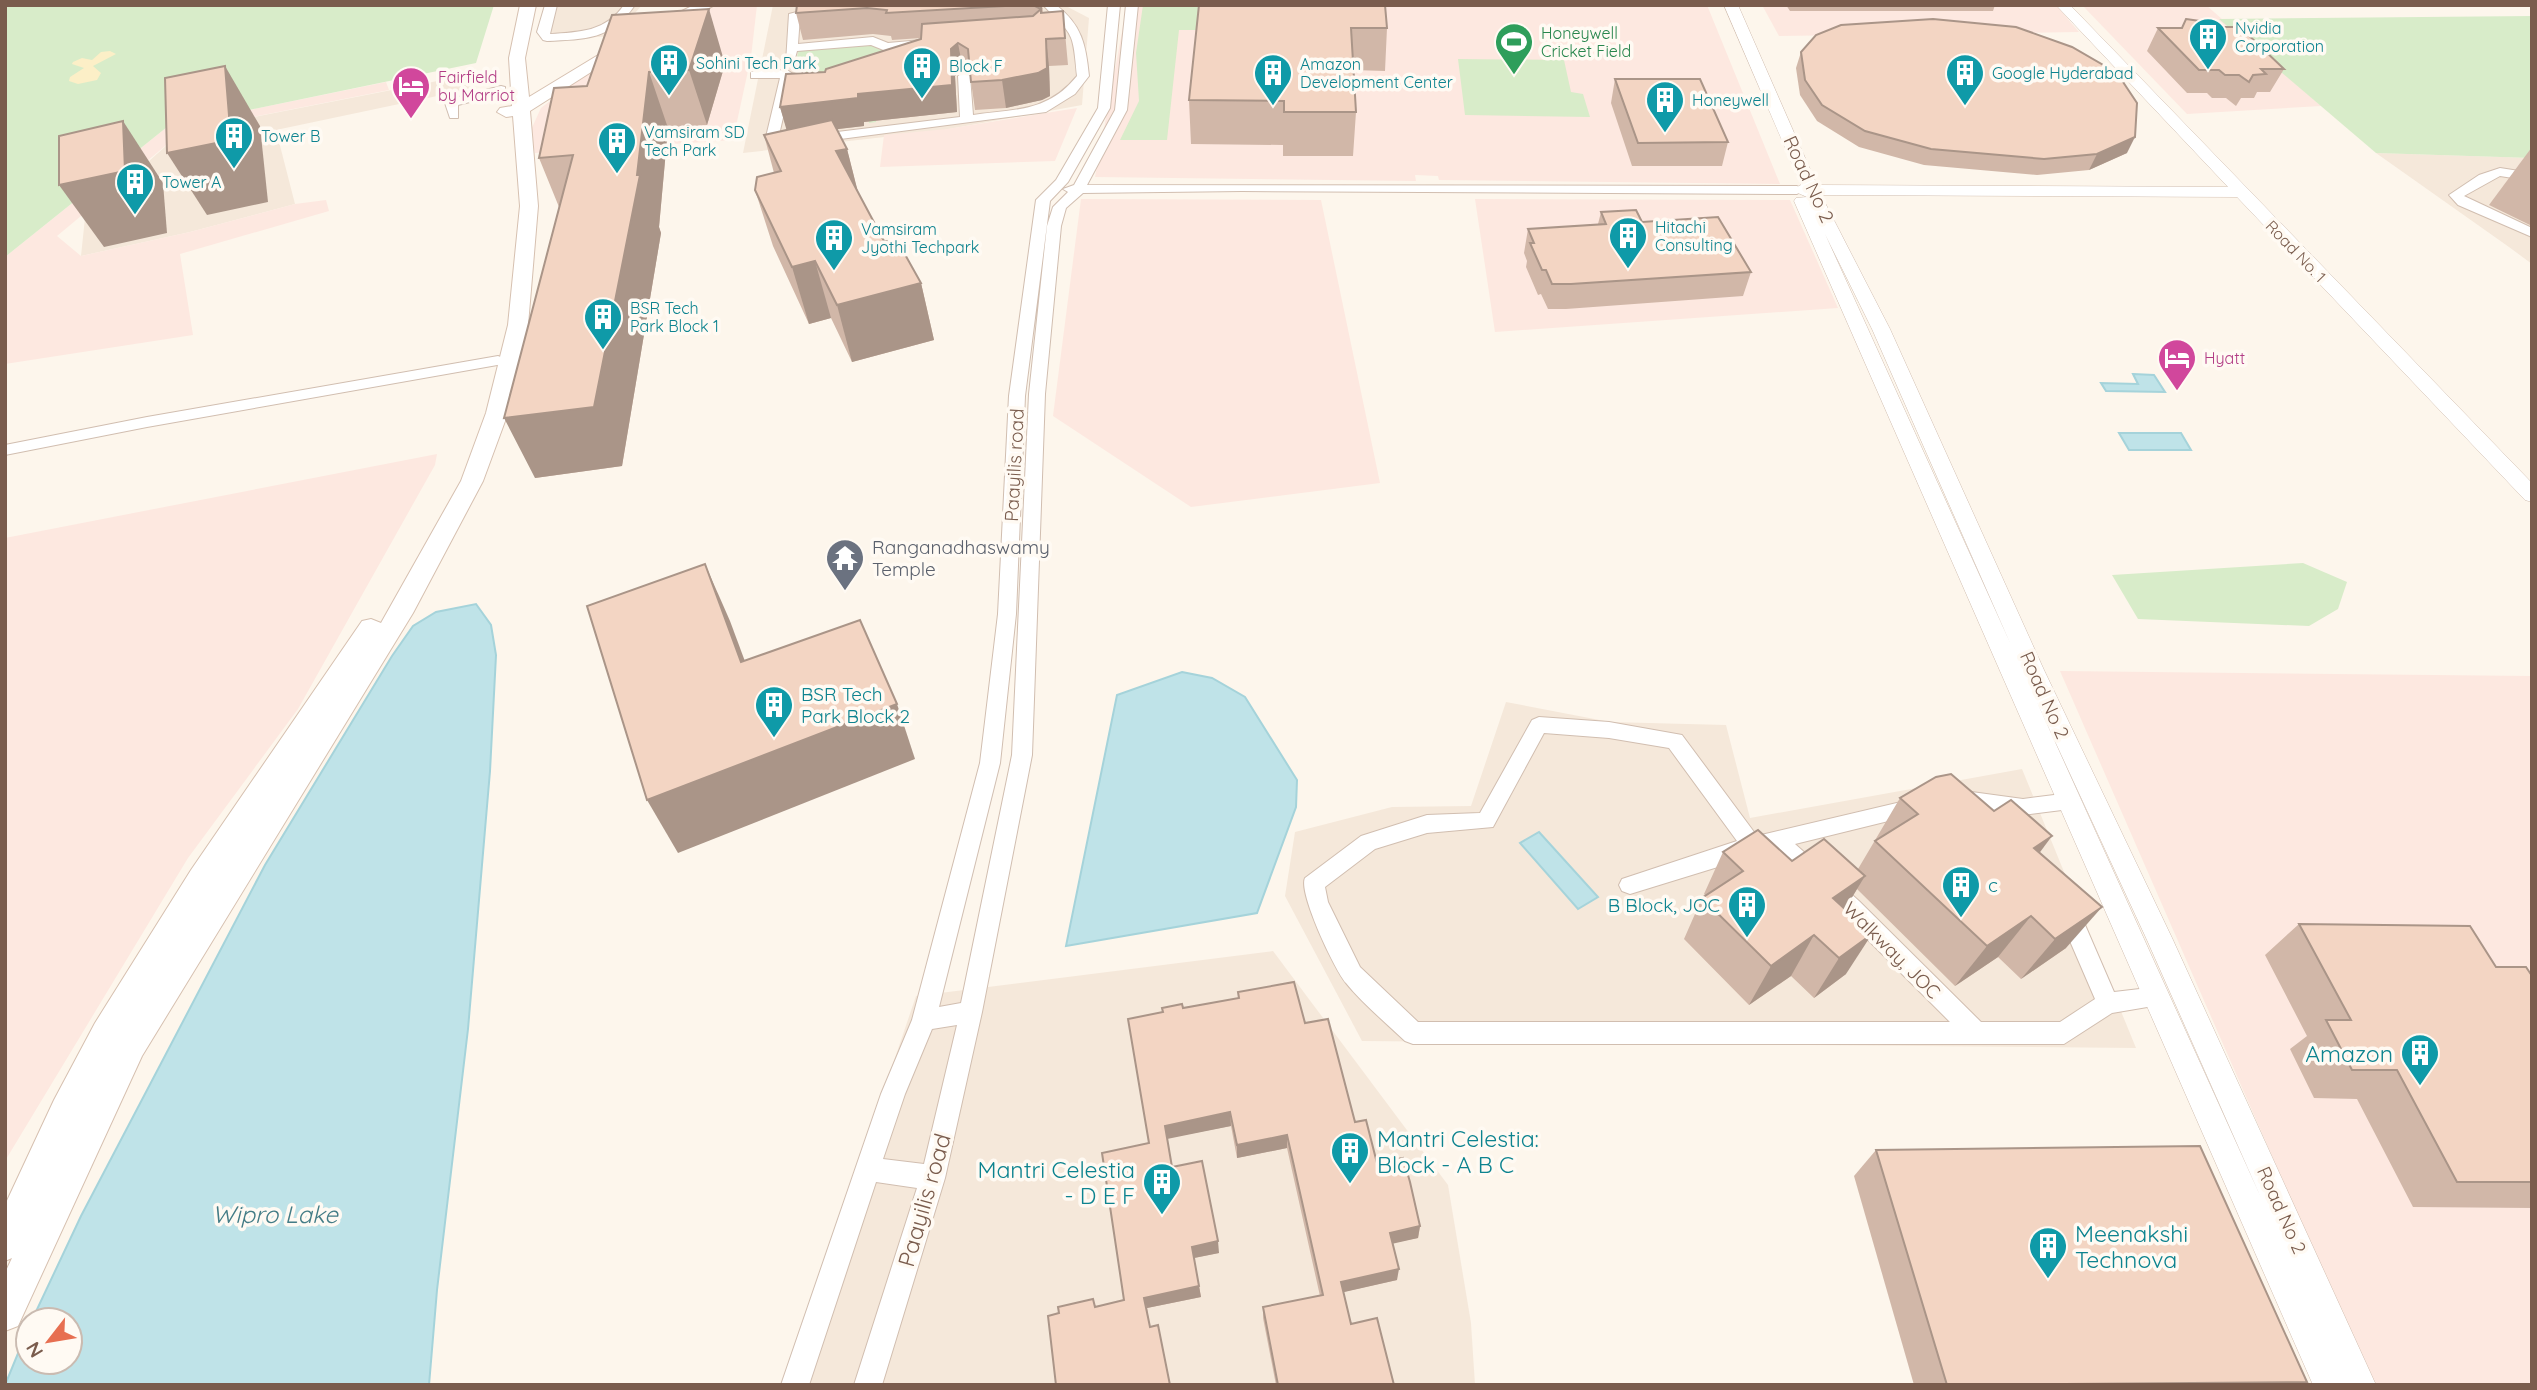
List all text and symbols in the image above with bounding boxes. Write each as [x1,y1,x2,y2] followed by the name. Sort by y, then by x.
[2187,16,2229,71] building icon: Nvidia Corporation
[2235,18,2324,56] place label: Nvidia Corporation
[1493,21,1535,76] sports icon: Honeywell Cricket Field
[1541,23,1631,61] place label: Honeywell Cricket Field
[648,42,690,97] building icon: Sohini Tech Park
[901,45,943,100] building icon: Block F
[1252,52,1294,107] building icon: Amazon Development Center
[1944,52,1986,107] building icon: Google Hyderabad
[696,53,817,73] place label: Sohini Tech Park
[1300,54,1453,92] place label: Amazon Development Center
[949,56,1003,76] place label: Block F
[1992,63,2133,83] place label: Google Hyderabad
[390,65,432,120] hotel icon: Fairfield by Marriot
[438,67,515,105] place label: Fairfield by Marriot
[1644,79,1686,134] building icon: Honeywell
[1692,90,1769,110] place label: Honeywell
[213,115,255,170] building icon: Tower B
[596,120,638,175] building icon: Vamsiram SD Tech Park
[644,122,745,160] place label: Vamsiram SD Tech Park
[261,126,320,146] place label: Tower B
[1778,132,1840,226] street label: Road No 2
[114,161,156,216] building icon: Tower A
[162,172,221,192] place label: Tower A
[1607,215,1649,270] building icon: Hitachi Consulting
[2262,216,2330,286] street label: Road No. 1
[813,217,855,272] building icon: Vamsiram Jyothi Techpark
[1655,217,1733,255] place label: Hitachi Consulting
[861,219,979,257] place label: Vamsiram Jyothi Techpark
[582,296,624,351] building icon: BSR Tech Park Block 1
[630,298,719,336] place label: BSR Tech Park Block 1
[2156,337,2198,392] hotel icon: Hyatt
[2204,348,2245,368] place label: Hyatt
[999,408,1029,522] street label: Paayilis road
[872,535,1050,581] place label: Ranganadhaswamy Temple
[824,537,866,592] temple icon: Ranganadhaswamy Temple
[2015,647,2075,743] street label: Road No 2
[801,682,910,728] place label: BSR Tech Park Block 2
[753,684,795,739] building icon: BSR Tech Park Block 2
[1940,864,1982,919] building icon: c
[1988,873,1998,897] place label: c
[1726,884,1768,939] building icon: B Block, JOC
[1608,893,1720,917] place label: B Block, JOC
[1838,896,1946,1004] street label: Walkway, JOC
[2399,1032,2441,1087] building icon: Amazon
[2305,1039,2393,1068] place label: Amazon
[1377,1124,1539,1179] place label: Mantri Celestia: Block - A B C
[891,1130,957,1270] street label: Paayilis road
[1329,1130,1371,1185] building icon: Mantri Celestia: Block - A B C
[977,1155,1135,1210] place label: Mantri Celestia - D E F
[1141,1161,1183,1216] building icon: Mantri Celestia - D E F
[2252,1162,2312,1258] street label: Road No 2
[212,1199,339,1229] water label: Wipro Lake
[2075,1219,2188,1274] place label: Meenakshi Technova
[2027,1225,2069,1280] building icon: Meenakshi Technova
[14,1306,84,1376] north arrow
[21,1338,48,1362] text: N

